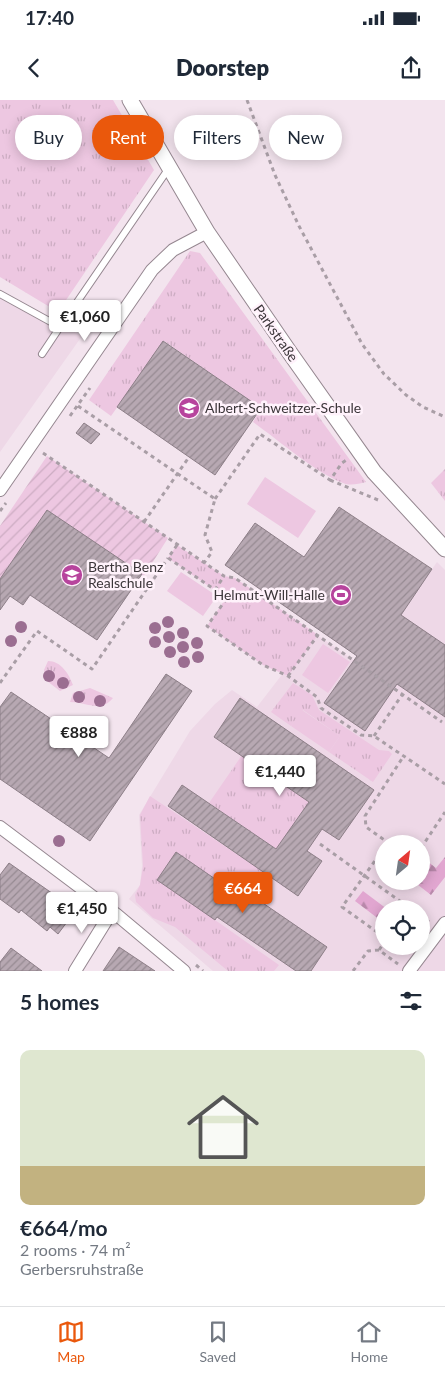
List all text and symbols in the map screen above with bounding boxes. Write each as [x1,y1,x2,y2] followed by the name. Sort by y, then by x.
[25,6,74,29] text: 17:40
[20,54,48,82] icon: back
[176,54,269,81] text: Doorstep
[397,54,425,82] icon: share
[15,115,82,160] chip: Buy
[92,115,164,160] chip: Rent
[174,115,259,160] chip: Filters
[269,115,342,160] chip: New
[44,300,126,342] pin: €1,060
[251,301,302,365] street label: Parkstraße
[60,306,110,325] text: €1,060
[177,396,201,420] school or university icon: Albert-Schweitzer-Schule
[205,399,361,416] place label: Albert-Schweitzer-Schule
[88,558,163,591] place label: Bertha Benz Realschule
[60,563,84,587] school or university icon: Bertha Benz Realschule
[329,583,353,607] sports icon: Helmut-Will-Halle
[213,586,325,603] place label: Helmut-Will-Halle
[49,716,109,758] pin: €888
[60,722,98,741] text: €888
[239,754,321,797] pin: €1,440
[255,761,305,780] text: €1,440
[375,835,430,890] north arrow
[375,835,430,955] map controls
[213,872,273,914] pin: €664
[224,878,262,897] text: €664
[41,892,123,934] pin: €1,450
[57,898,107,917] text: €1,450
[375,900,430,955] button: locate
[397,987,425,1015] icon: filters
[20,989,99,1014] text: 5 homes
[178,1082,268,1172] icon: home
[20,1215,108,1240] text: €664/mo
[20,1240,131,1259] text: 2 rooms · 74 m²
[20,1259,144,1278] text: Gerbersruhstraße
[57,1318,85,1365] tab: Map
[200,1318,236,1365] tab: Saved
[350,1318,388,1365] tab: Home

